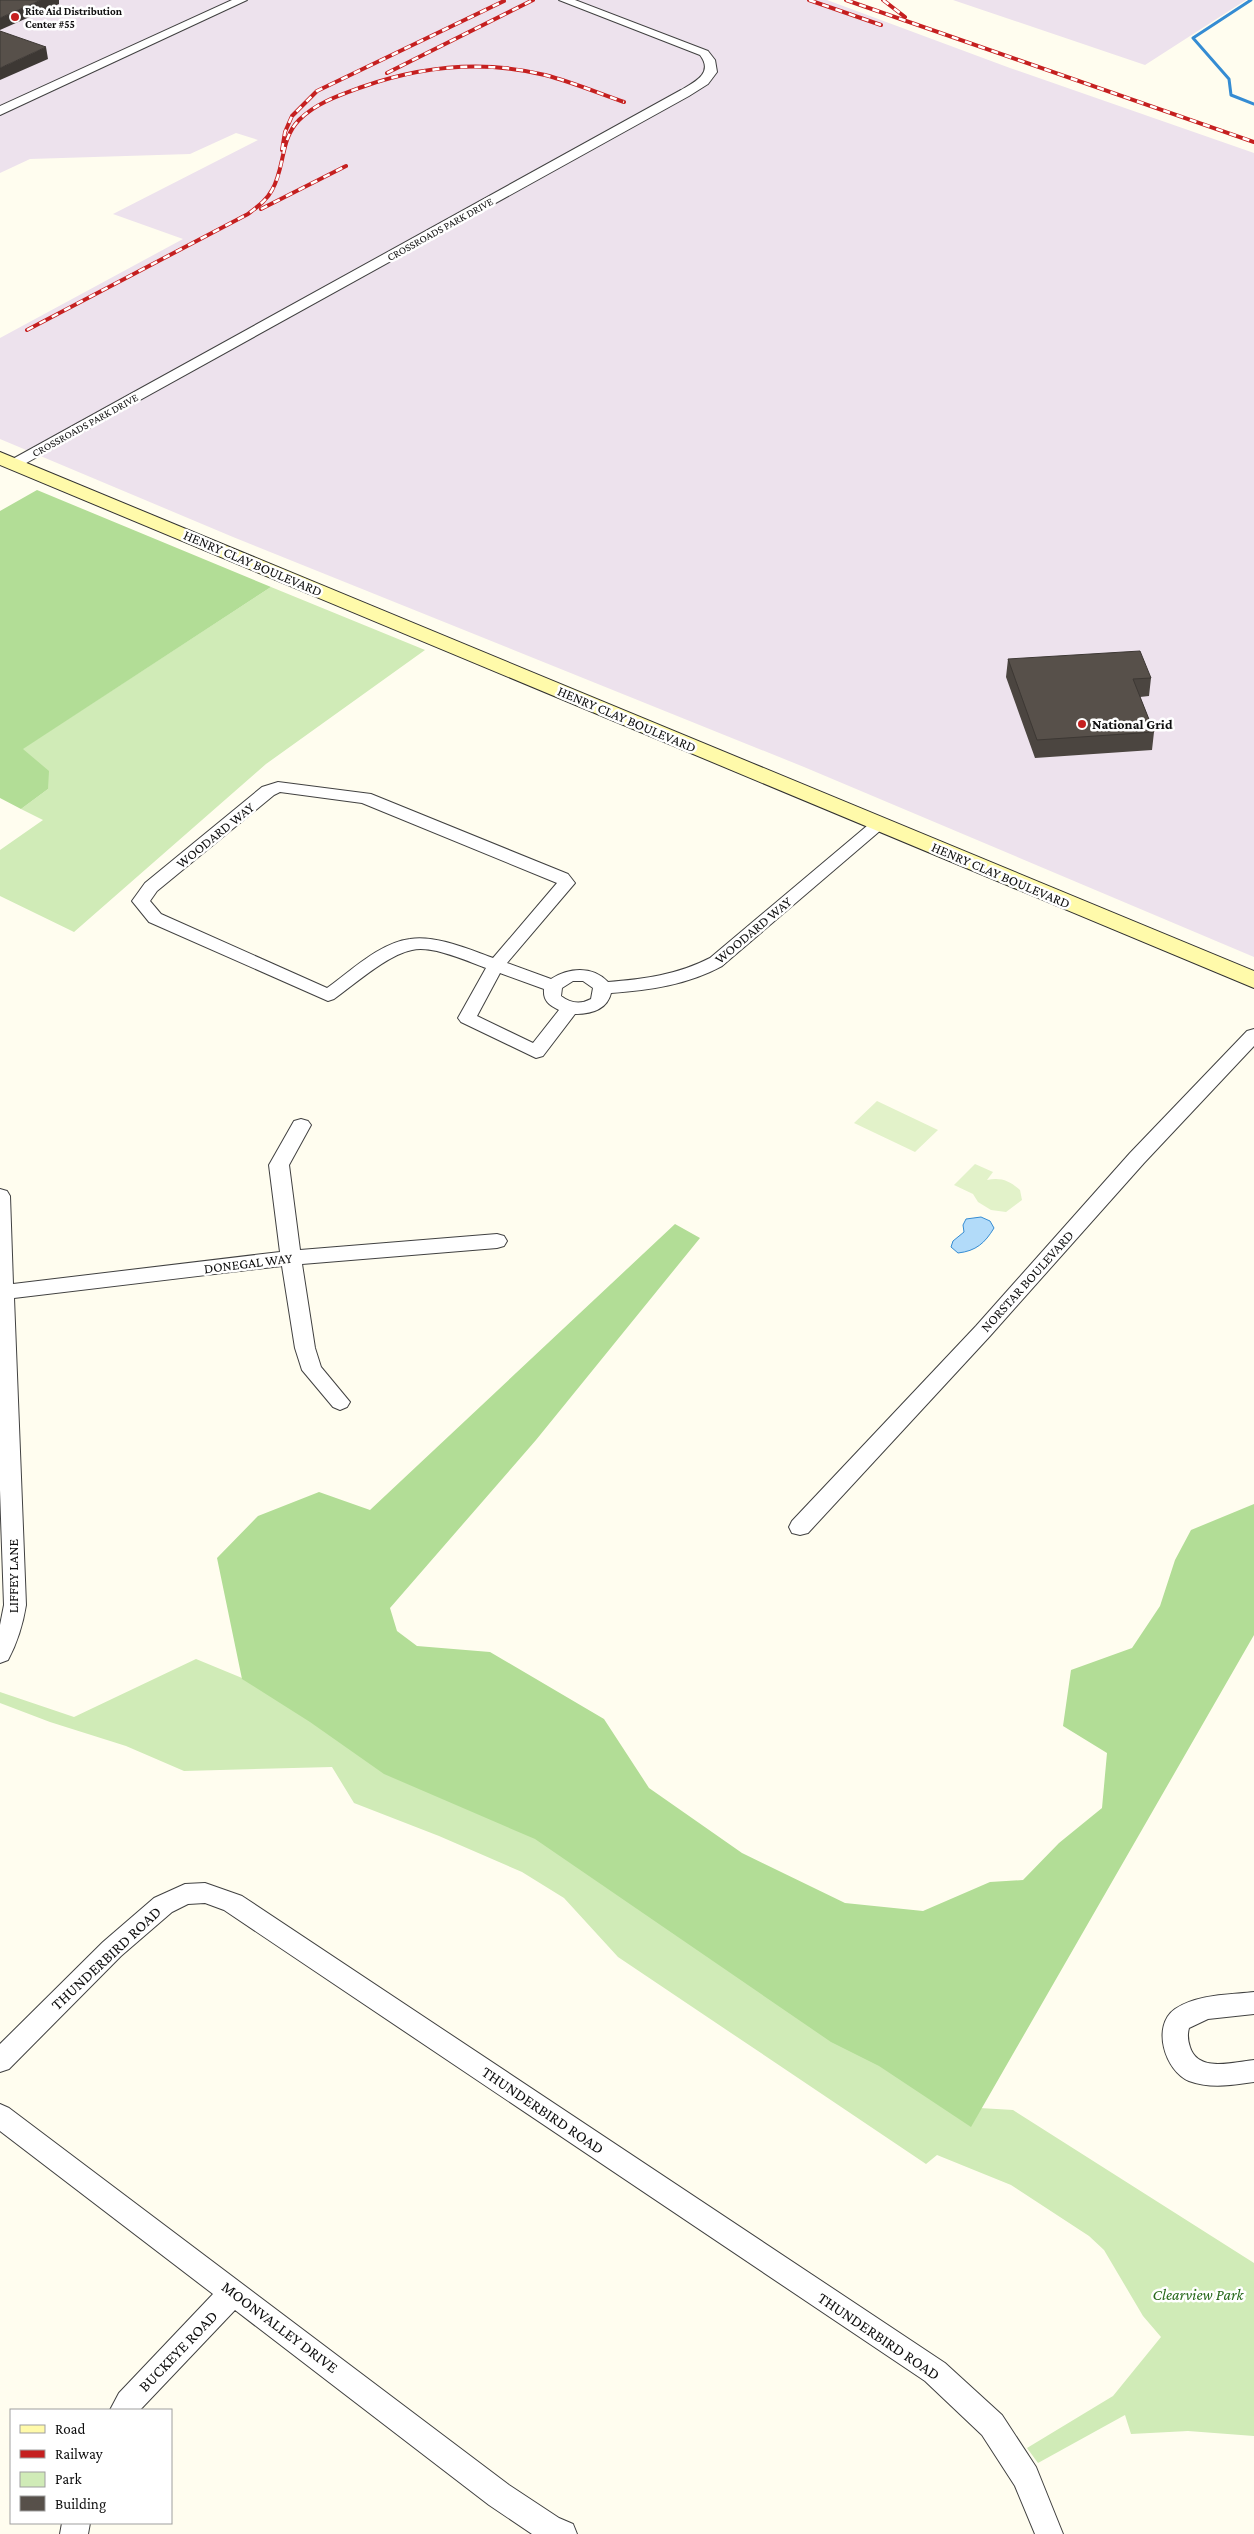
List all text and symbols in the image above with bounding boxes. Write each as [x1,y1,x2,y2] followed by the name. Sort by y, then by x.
[25,5,123,30] place label: Rite Aid Distribution Center #55
[9,11,21,23] marker: Rite Aid Distribution Center #55
[385,195,495,263] street label: CROSSROADS PARK DRIVE
[30,391,140,459] street label: CROSSROADS PARK DRIVE
[181,527,325,599] street label: HENRY CLAY BOULEVARD
[555,683,699,755] street label: HENRY CLAY BOULEVARD
[1092,716,1173,732] place label: National Grid
[1076,718,1088,730] marker: National Grid
[173,798,258,871] street label: WOODARD WAY
[929,839,1073,911] street label: HENRY CLAY BOULEVARD
[711,893,795,967] street label: WOODARD WAY
[977,1227,1077,1335] street label: NORSTAR BOULEVARD
[203,1250,294,1276] street label: DONEGAL WAY
[5,1538,21,1613] street label: LIFFEY LANE
[48,1903,164,2013] street label: THUNDERBIRD ROAD
[479,2063,607,2157] street label: THUNDERBIRD ROAD
[219,2278,342,2376] street label: MOONVALLEY DRIVE
[1153,2286,1244,2303] park label: Clearview Park
[815,2289,943,2383] street label: THUNDERBIRD ROAD
[135,2307,221,2395] street label: BUCKEYE ROAD
[10,2409,172,2524] legend
[55,2421,86,2437] text: Road
[55,2446,103,2463] text: Railway
[55,2471,82,2487] text: Park
[55,2496,106,2513] text: Building

